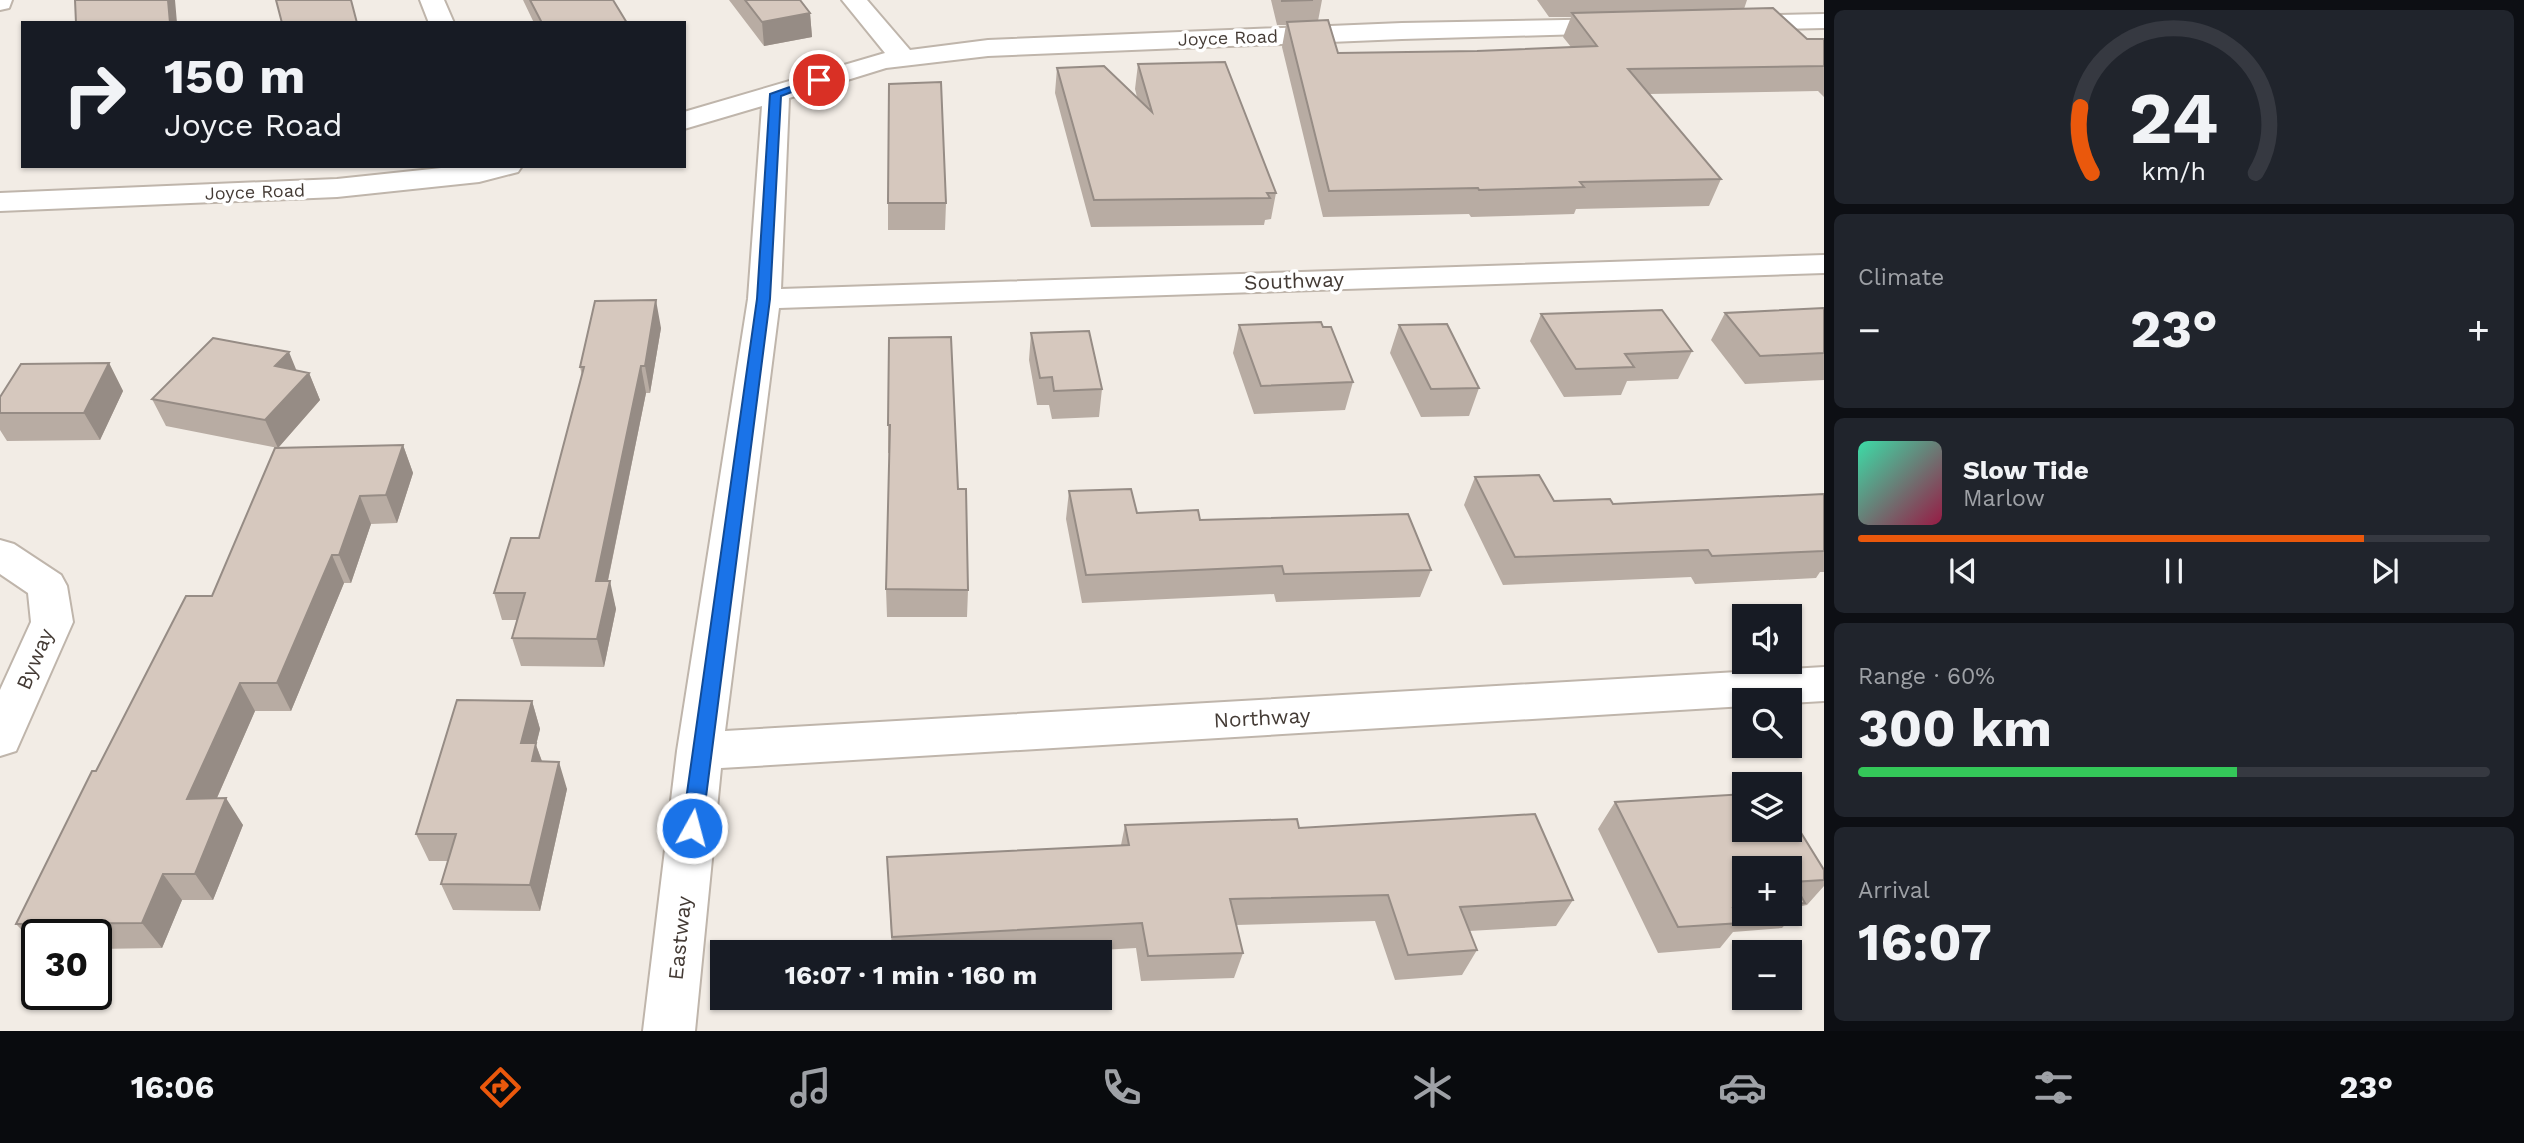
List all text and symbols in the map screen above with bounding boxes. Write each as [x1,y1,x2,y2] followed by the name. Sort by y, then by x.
[1177,25,1279,50] street label: Joyce Road
[164,47,305,105] text: 150 m
[49,49,140,140] icon: right
[789,50,849,110] pin
[800,61,838,99] icon: arrive
[2129,75,2219,161] text: 24
[164,106,343,144] text: Joyce Road
[2142,157,2206,186] text: km/h
[204,179,306,204] street label: Joyce Road
[1858,264,1944,291] text: Climate
[1244,266,1345,295] street label: Southway
[2130,299,2218,360] text: 23°
[1858,308,1881,352] text: −
[2467,308,2490,352] text: +
[1963,455,2089,485] text: Slow Tide
[1963,485,2045,512] text: Marlow
[1944,552,1982,590] icon: previous
[2155,552,2193,590] icon: pause
[2366,552,2404,590] icon: next
[1732,604,1802,1010] map controls
[1732,604,1802,674] button: sound
[11,624,59,693] street label: Byway
[1858,663,1995,690] text: Range · 60%
[1732,688,1802,758] button: search
[1858,698,2052,759] text: 300 km
[1213,702,1311,733] street label: Northway
[1732,772,1802,842] button: layers
[655,791,729,865] position arrow
[1732,856,1802,926] button: +
[1858,877,1930,904] text: Arrival
[663,894,696,981] street label: Eastway
[1858,912,1992,973] text: 16:07
[21,919,112,1010] speed limit sign: 30
[1732,940,1802,1010] button: −
[785,960,1037,990] text: 16:07 · 1 min · 160 m
[476,1063,525,1112] icon: directions
[786,1063,835,1112] icon: music
[1097,1063,1146,1112] icon: phone
[1408,1063,1457,1112] icon: climate
[1718,1063,1767,1112] icon: car
[2029,1063,2078,1112] icon: filters
[131,1068,214,1106] text: 16:06
[2339,1068,2393,1106] text: 23°

